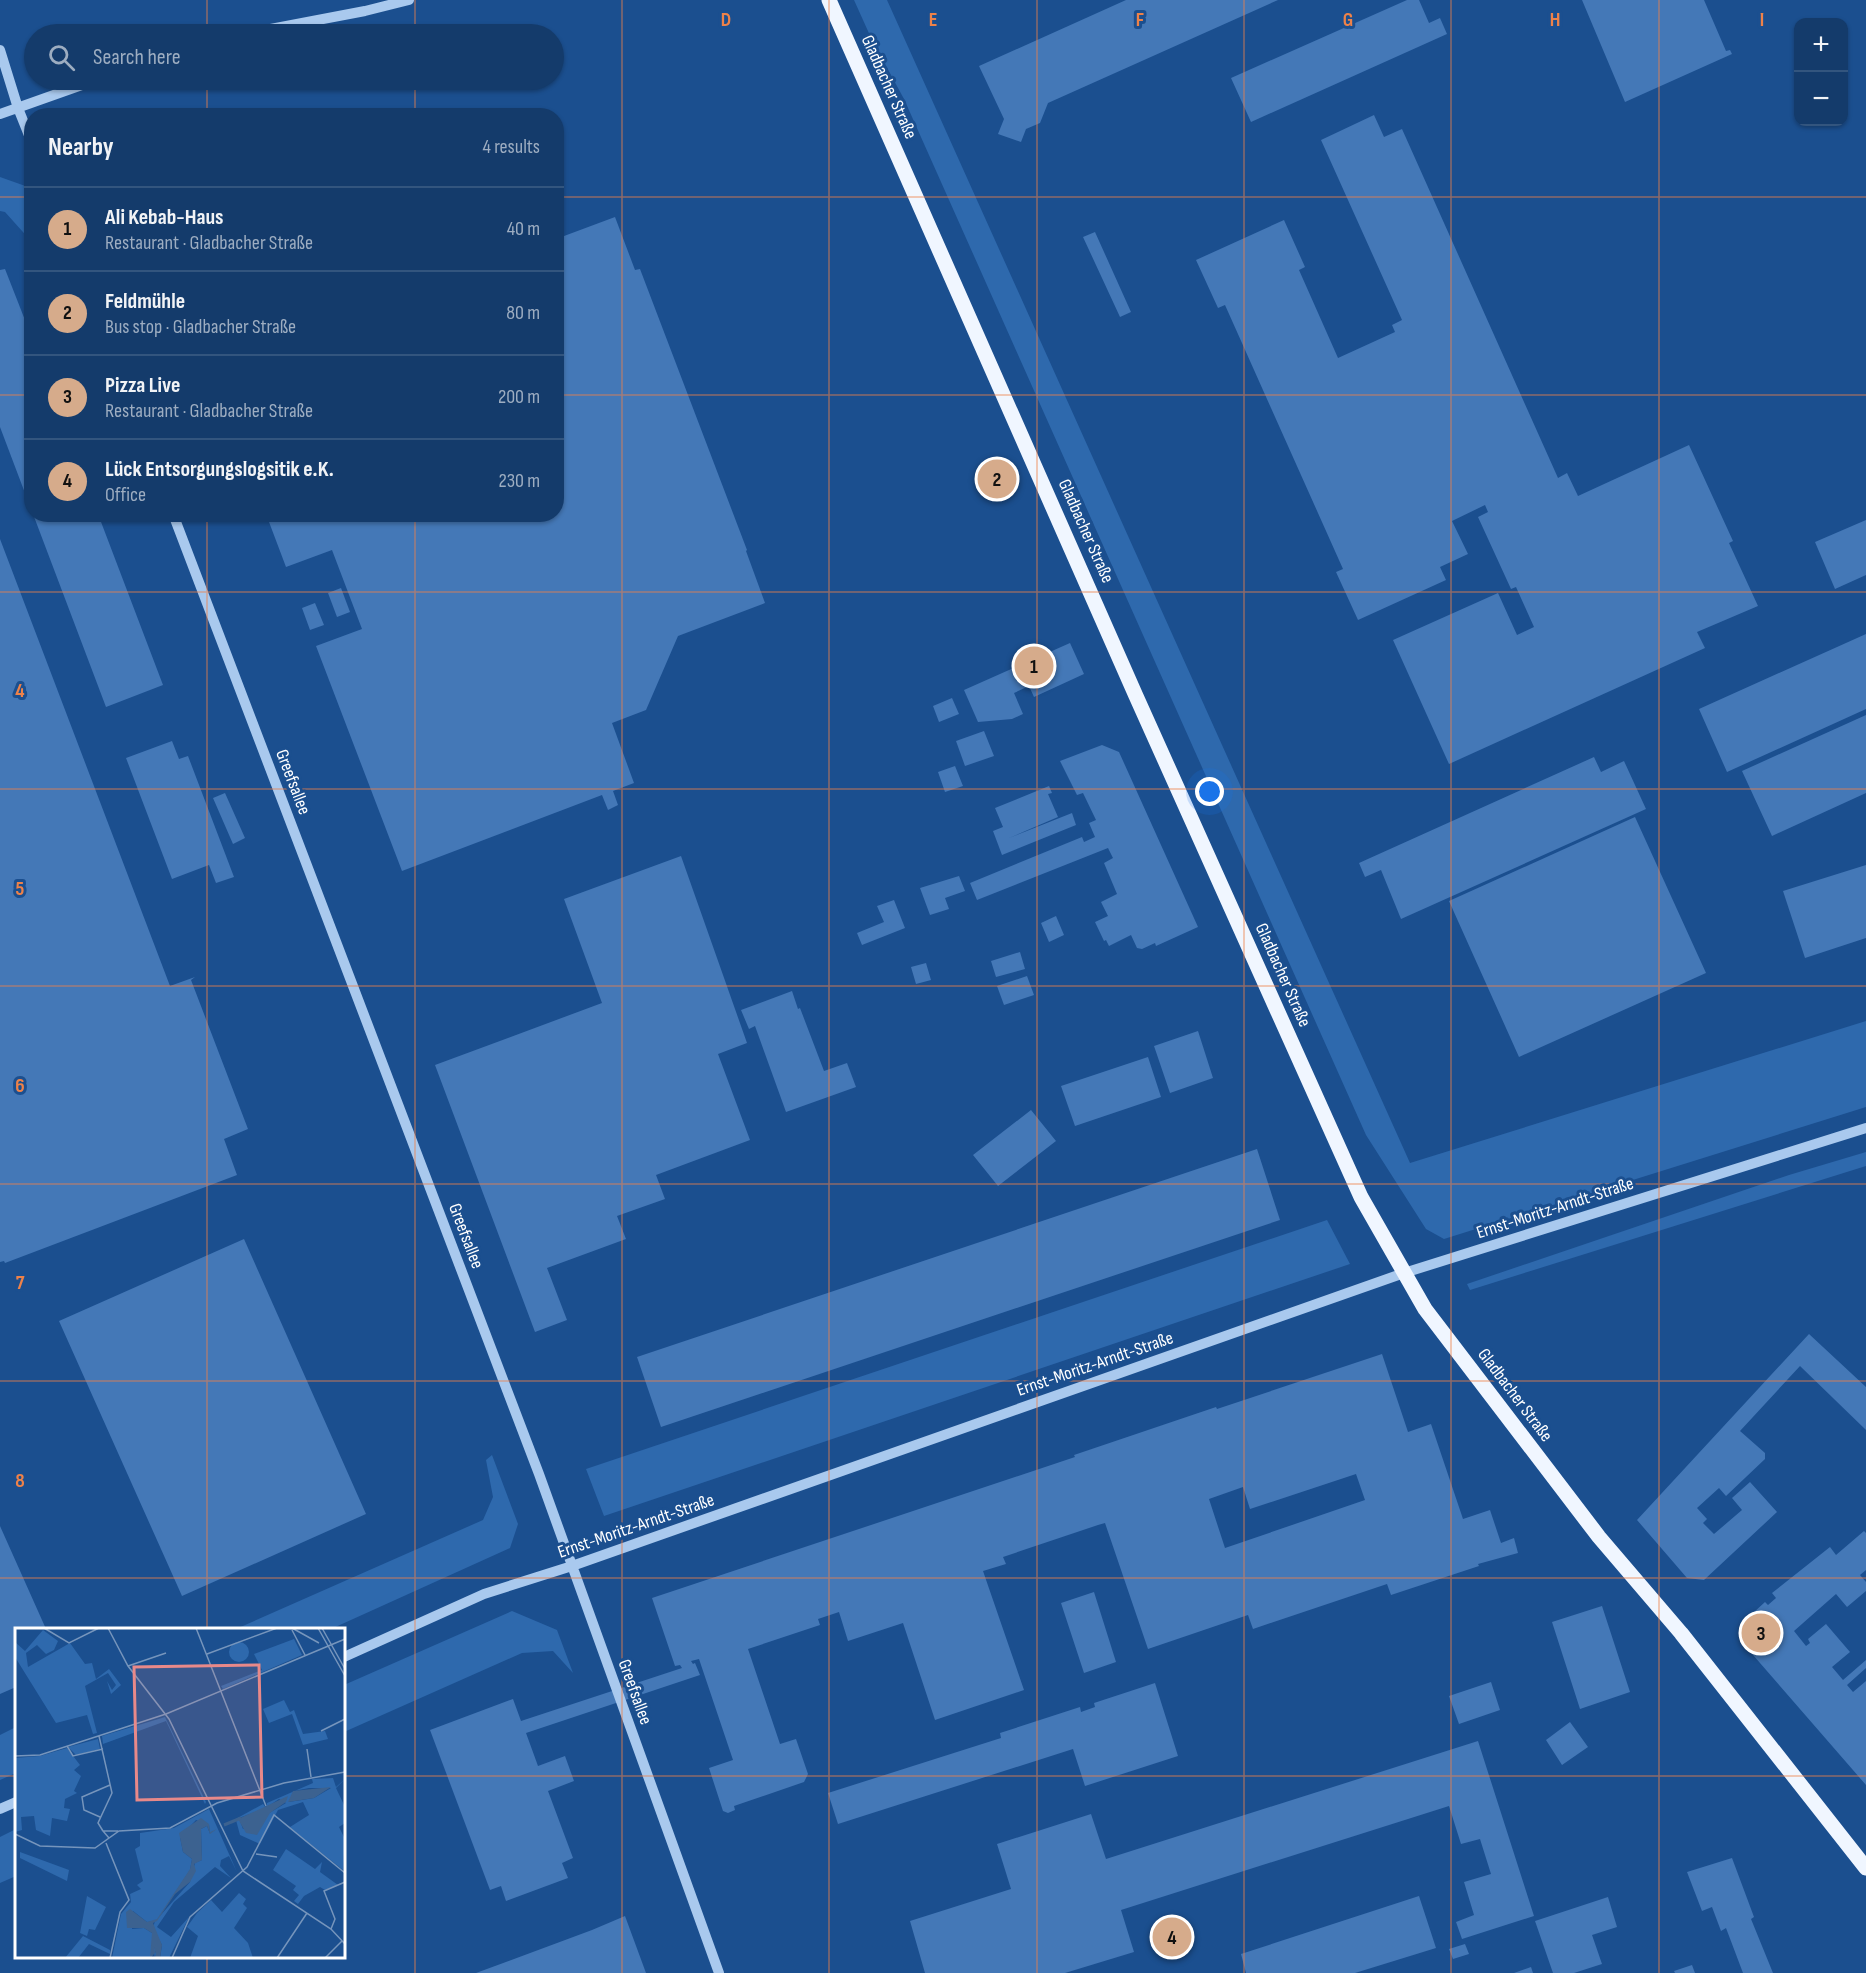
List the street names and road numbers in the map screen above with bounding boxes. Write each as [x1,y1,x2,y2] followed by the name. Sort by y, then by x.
[857,32,921,142] street label: Gladbacher Straße
[1054,476,1118,586] street label: Gladbacher Straße
[271,746,315,818] street label: Greefsallee
[1251,920,1315,1030] street label: Gladbacher Straße
[1474,1173,1636,1243] street label: Ernst-Moritz-Arndt-Straße
[444,1200,488,1272] street label: Greefsallee
[1014,1327,1176,1401] street label: Ernst-Moritz-Arndt-Straße
[1473,1344,1557,1446] street label: Gladbacher Straße
[555,1489,717,1563] street label: Ernst-Moritz-Arndt-Straße
[613,1656,657,1728] street label: Greefsallee

